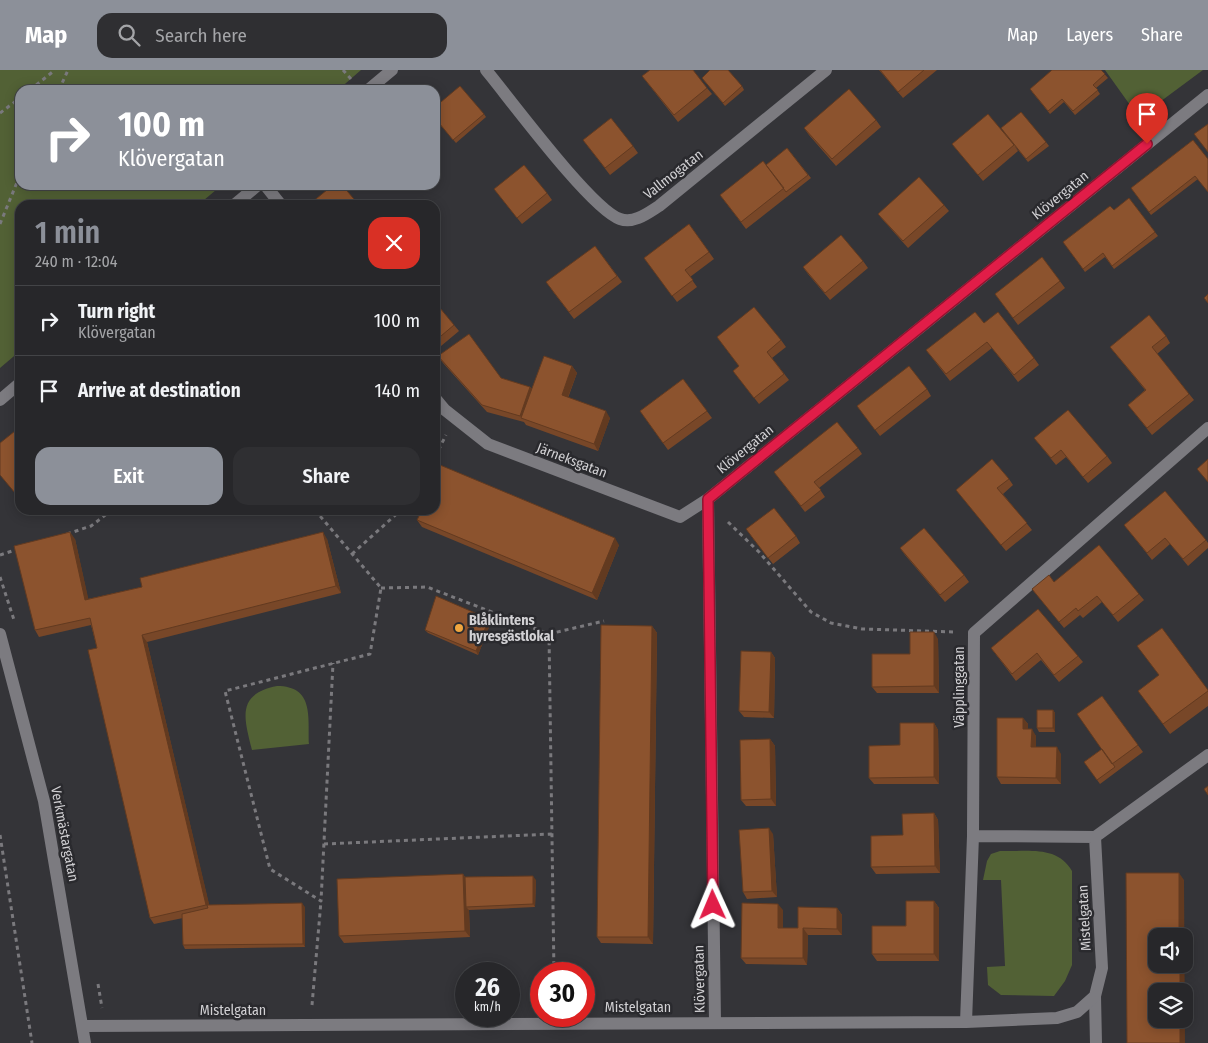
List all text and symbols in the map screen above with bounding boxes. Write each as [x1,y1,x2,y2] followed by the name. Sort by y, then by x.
[97,13,447,58] search box
[25,21,67,49] text: Map
[115,21,143,49] icon: search
[155,24,247,47] text: Search here
[1007,24,1038,46] text: Map
[1066,24,1113,46] text: Layers
[1141,24,1183,46] text: Share
[1126,93,1168,144] pin
[1133,100,1161,128] icon: arrive
[118,103,205,145] text: 100 m
[35,105,100,170] icon: right
[118,145,225,172] text: Klövergatan
[640,146,706,203] street label: Vallmogatan
[1029,167,1092,223] street label: Klövergatan
[35,215,100,251] text: 1 min
[368,217,420,269] button: close
[35,252,118,271] text: 240 m · 12:04
[78,300,155,323] text: Turn right
[35,307,63,335] icon: right
[374,309,420,332] text: 100 m
[78,323,156,342] text: Klövergatan
[35,377,63,405] icon: arrive
[78,379,241,402] text: Arrive at destination
[374,379,420,402] text: 140 m
[714,421,777,477] street label: Klövergatan
[534,439,609,482] street label: Järneksgatan
[35,447,223,505] button: Exit
[233,447,420,505] button: Share
[469,612,554,645] place label: Blåklintens hyresgästlokal
[453,622,465,634] marker: Blåklintens hyresgästlokal
[951,646,968,728] street label: Väpplinggatan
[47,785,82,883] street label: Verkmästargatan
[686,878,738,930] position arrow
[1074,884,1095,952] street label: Mistelgatan
[1148,928,1193,1028] map controls
[1148,928,1193,973] button: sound
[690,945,709,1013] street label: Klövergatan
[530,962,595,1027] speed limit sign: 30
[475,973,500,1003] text: 26
[1148,983,1193,1028] button: layers
[605,999,671,1016] street label: Mistelgatan
[474,1000,501,1014] text: km/h
[200,1002,266,1019] street label: Mistelgatan

